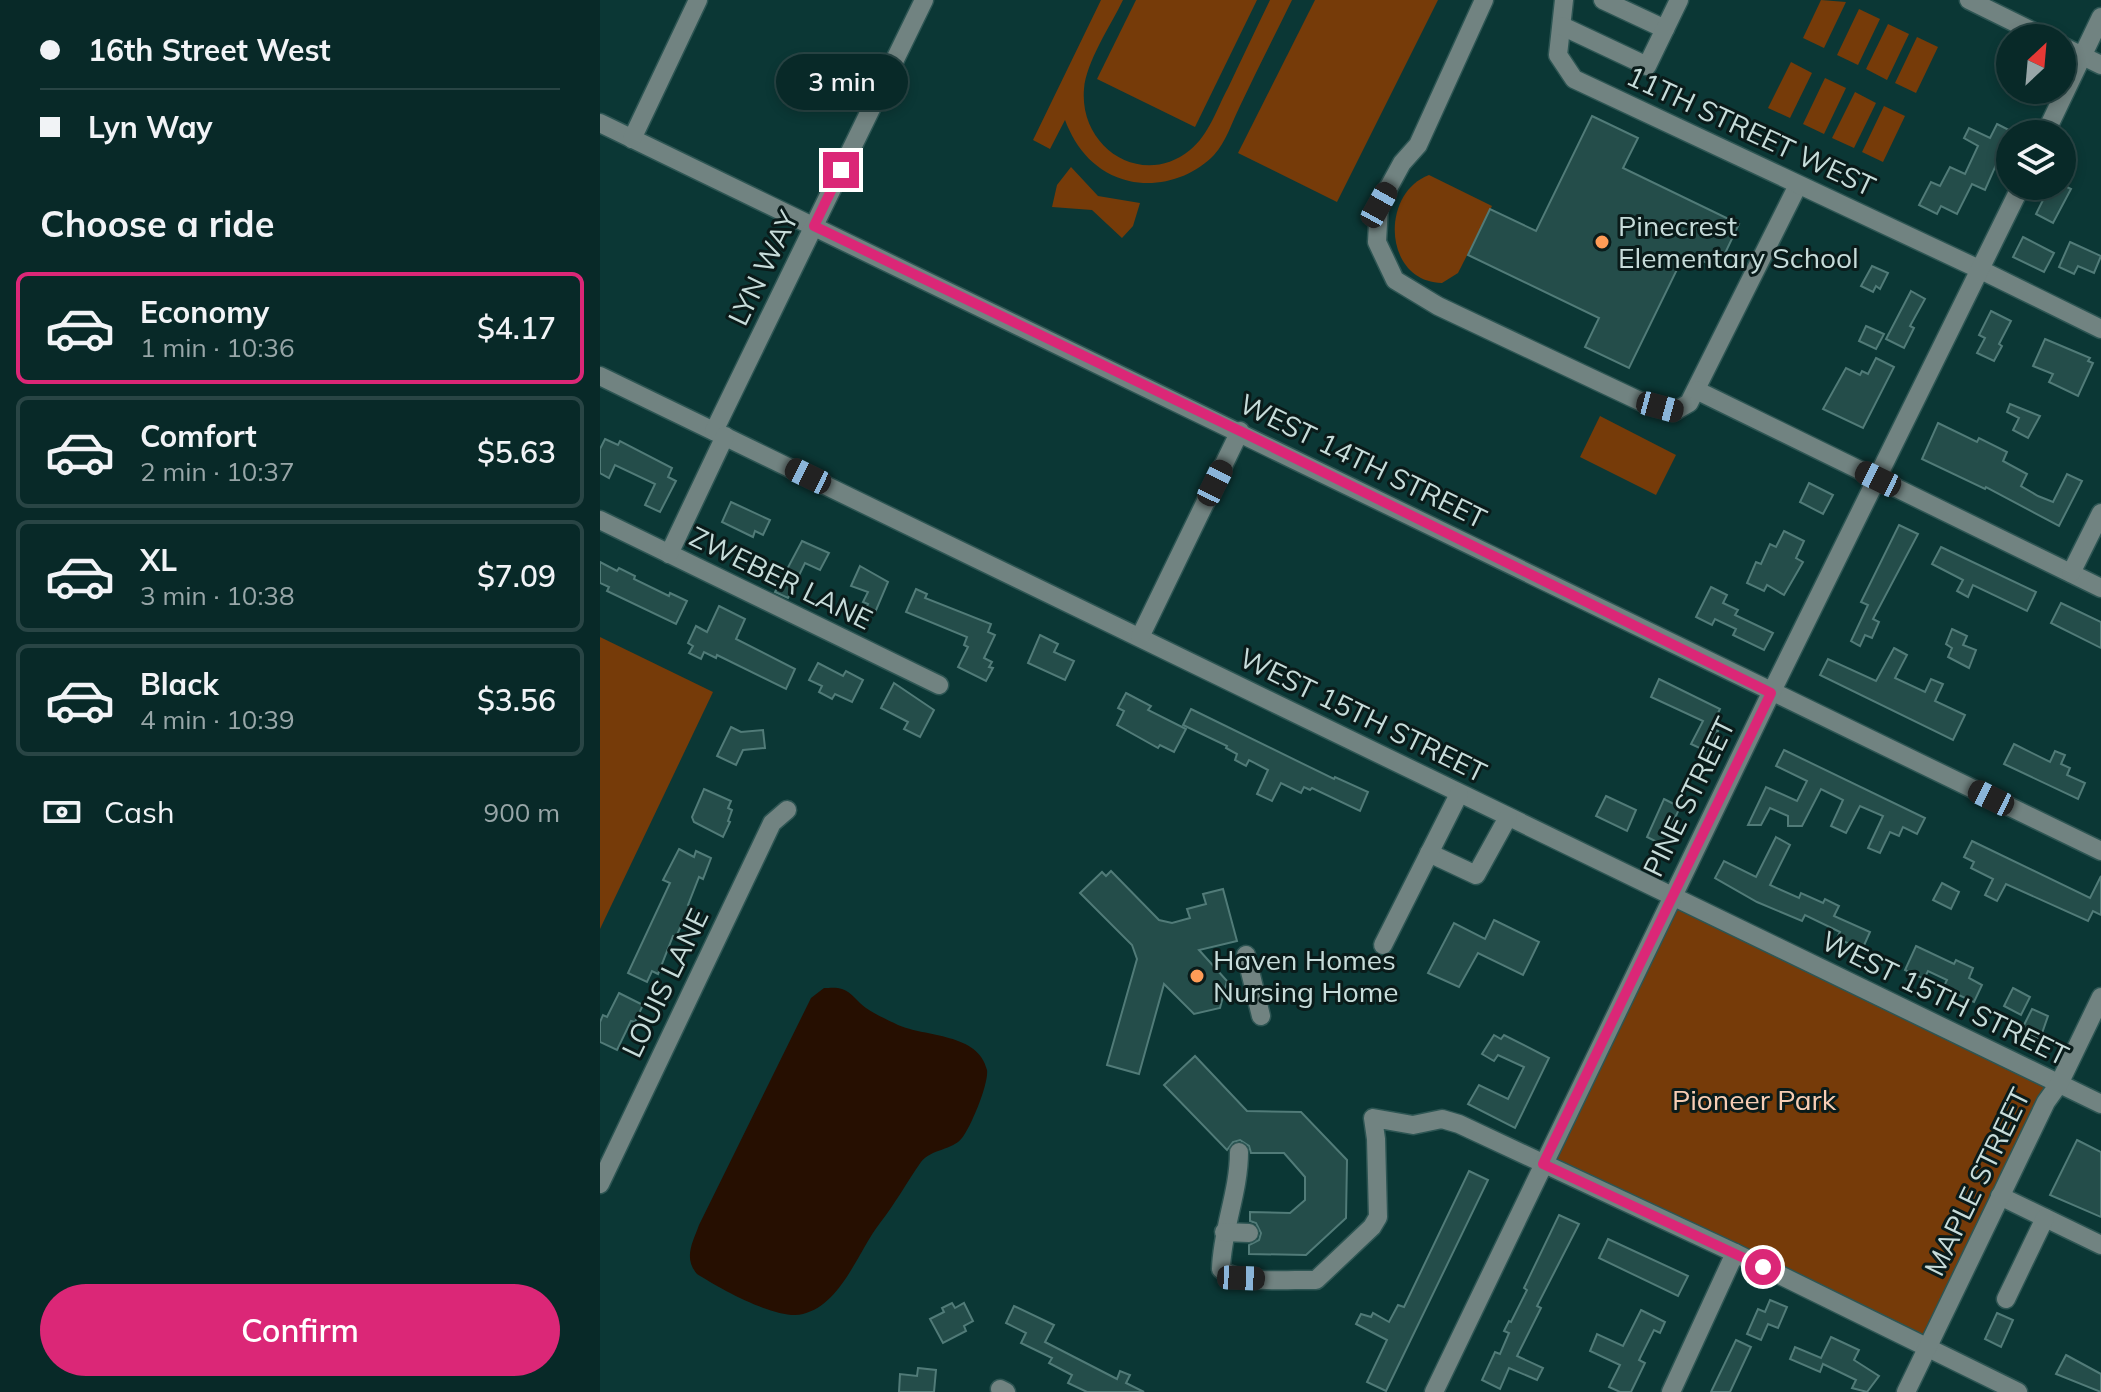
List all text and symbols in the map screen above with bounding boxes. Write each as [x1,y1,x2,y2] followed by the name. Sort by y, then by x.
[1996,24,2076,104] north arrow
[1996,24,2076,200] map controls
[88,31,331,69] text: 16th Street West
[775,54,907,110] callout: 3 min
[1621,58,1881,204] street label: 11TH STREET WEST
[808,65,876,98] text: 3 min
[88,108,213,146] text: Lyn Way
[1996,120,2076,200] button: layers
[823,152,859,188] route end
[1357,178,1401,232] car
[40,201,274,246] text: Choose a ride
[720,204,806,331] street label: LYN WAY
[1618,208,1859,275] place label: Pinecrest Elementary School
[1593,233,1611,251] marker: Pinecrest Elementary School
[44,292,116,364] icon: car
[140,293,269,331] text: Economy
[477,309,556,347] text: $4.17
[140,331,295,364] text: 1 min · 10:36
[1234,386,1493,536] street label: WEST 14TH STREET
[1634,389,1686,425] car
[44,416,116,488] icon: car
[140,417,257,455] text: Comfort
[477,433,556,471] text: $5.63
[140,455,295,488] text: 2 min · 10:37
[781,455,835,497] car
[1194,456,1236,510] car
[1851,458,1905,500] car
[684,518,878,637] street label: ZWEBER LANE
[44,540,116,612] icon: car
[140,541,177,579] text: XL
[477,557,556,595] text: $7.09
[140,579,295,612] text: 3 min · 10:38
[1234,640,1493,790] street label: WEST 15TH STREET
[44,664,116,736] icon: car
[140,665,219,703] text: Black
[477,681,556,719] text: $3.56
[140,703,295,736] text: 4 min · 10:39
[1635,711,1742,882] street label: PINE STREET
[1964,777,2018,819] car
[40,790,84,834] icon: cash
[104,793,175,831] text: Cash
[484,796,560,829] text: 900 m
[614,903,716,1063] street label: LOUIS LANE
[1816,923,2075,1073] street label: WEST 15TH STREET
[1213,942,1399,1009] place label: Haven Homes Nursing Home
[1188,967,1206,985] marker: Haven Homes Nursing Home
[1672,1082,1837,1117] park label: Pioneer Park
[1916,1082,2037,1281] street label: MAPLE STREET
[1745,1249,1781,1285] route start
[1217,1265,1265,1291] car
[40,1284,560,1376] button: Confirm

